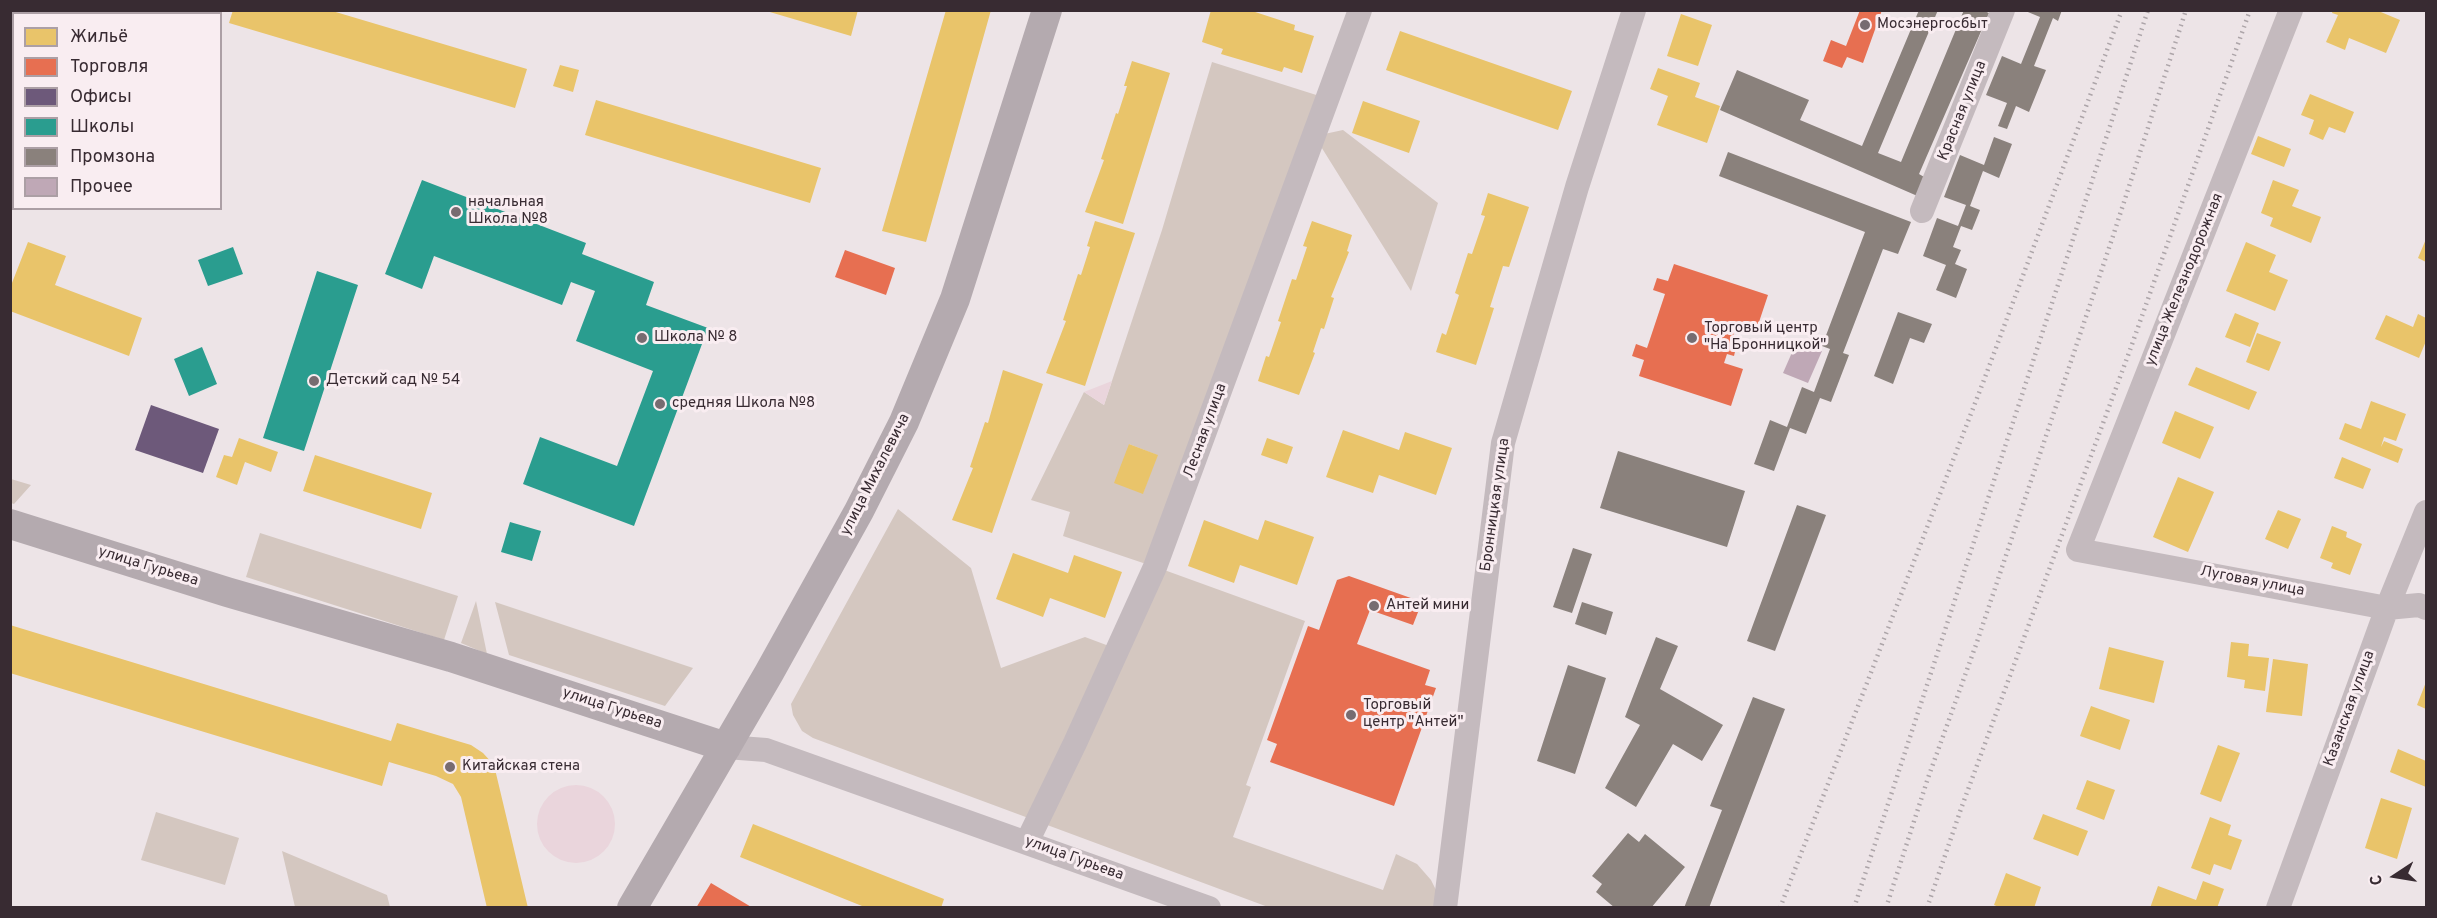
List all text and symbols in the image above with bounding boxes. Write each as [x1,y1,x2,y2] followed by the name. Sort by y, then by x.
[12,12,222,210] legend
[1877,16,1988,34] place label: Мосэнергосбыт
[1858,18,1872,32] marker: Мосэнергосбыт
[70,26,128,49] text: Жильё
[70,56,148,79] text: Торговля
[1935,58,1991,164] street label: Красная улица
[70,86,132,109] text: Офисы
[70,116,134,139] text: Школы
[70,146,155,169] text: Промзона
[70,176,133,199] text: Прочее
[2142,191,2228,369] street label: улица Железнодорожная
[468,194,548,229] place label: начальная Школа №8
[449,205,463,219] marker: начальная Школа №8
[1704,320,1826,355] place label: Торговый центр "На Бронницкой"
[654,329,737,347] place label: Школа № 8
[635,331,649,345] marker: Школа № 8
[1685,331,1699,345] marker: Торговый центр "На Бронницкой"
[326,372,460,390] place label: Детский сад № 54
[307,374,321,388] marker: Детский сад № 54
[1181,381,1231,481] street label: Лесная улица
[672,395,815,413] place label: средняя Школа №8
[653,397,667,411] marker: средняя Школа №8
[837,411,915,539] street label: улица Михалевича
[1478,437,1514,573] street label: Бронницкая улица
[96,543,200,591] street label: улица Гурьева
[2198,563,2306,601] street label: Луговая улица
[1386,597,1469,615] place label: Антей мини
[1367,599,1381,613] marker: Антей мини
[2321,649,2379,769] street label: Казанская улица
[560,684,664,734] street label: улица Гурьева
[1363,697,1463,732] place label: Торговый центр "Антей"
[1344,708,1358,722] marker: Торговый центр "Антей"
[462,758,580,776] place label: Китайская стена
[443,760,457,774] marker: Китайская стена
[1022,833,1126,885] street label: улица Гурьева
[2365,846,2425,906] north arrow
[2367,873,2388,887] text: С

